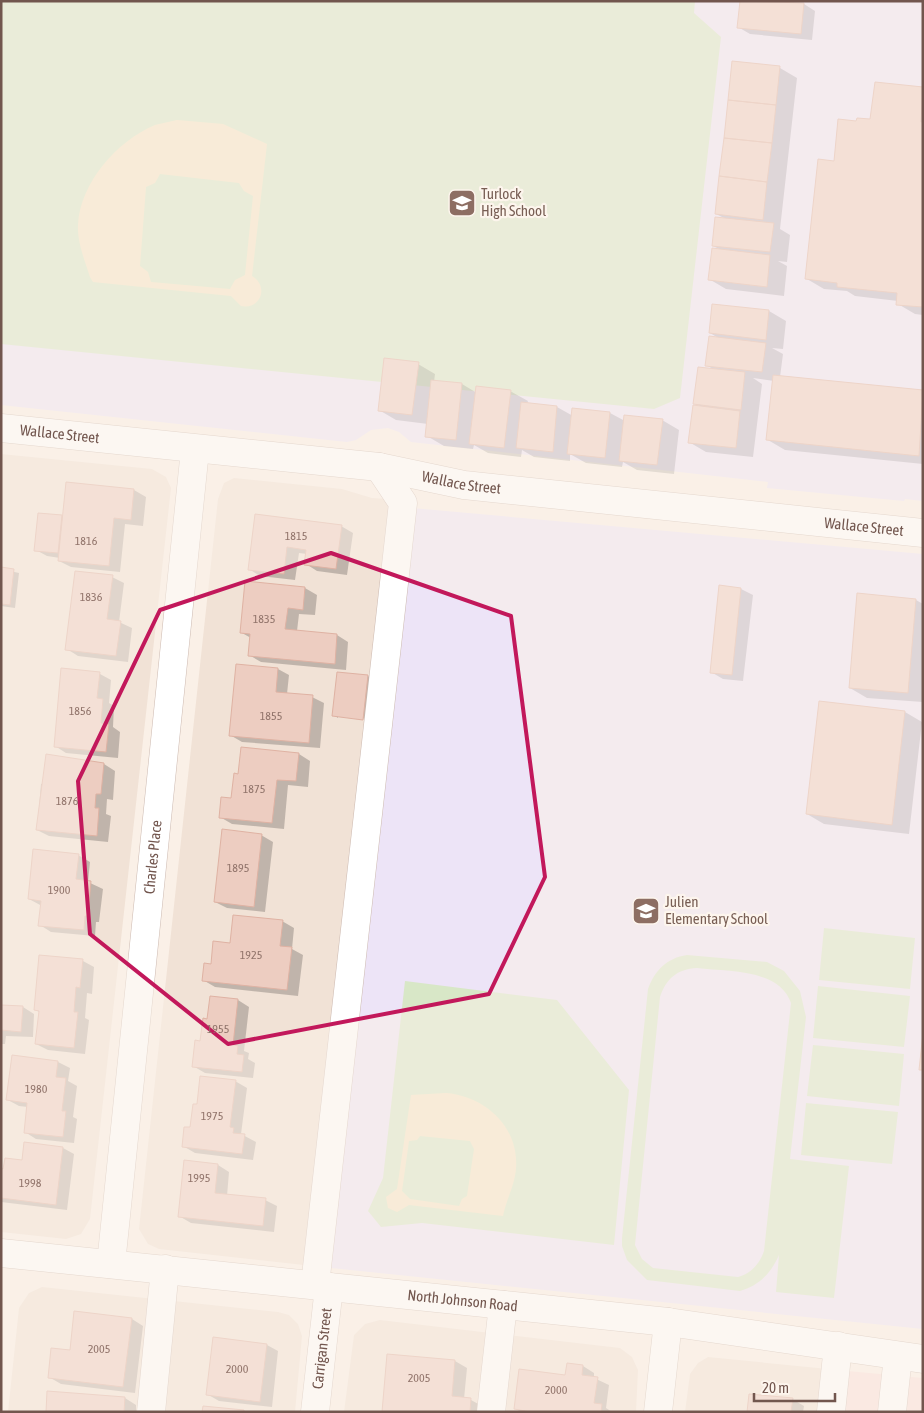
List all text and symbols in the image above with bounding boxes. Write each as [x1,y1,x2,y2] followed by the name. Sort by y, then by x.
[481,185,546,219] place label: Turlock High School
[447,188,477,218] school or university icon: Turlock High School
[19,421,100,446] street label: Wallace Street
[420,467,502,497] street label: Wallace Street
[823,514,905,539] street label: Wallace Street
[285,529,307,543] house number: 1815
[75,534,98,548] house number: 1816
[80,590,103,604] house number: 1836
[253,612,275,626] house number: 1835
[69,704,92,718] house number: 1856
[260,709,282,723] house number: 1855
[243,782,265,796] house number: 1875
[56,794,79,808] house number: 1876
[140,819,165,895] street label: Charles Place
[227,861,249,875] house number: 1895
[48,883,71,897] house number: 1900
[665,893,768,927] place label: Julien Elementary School
[631,896,661,926] school or university icon: Julien Elementary School
[240,948,262,962] house number: 1925
[207,1022,229,1036] house number: 1955
[25,1082,48,1096] house number: 1980
[201,1109,223,1123] house number: 1975
[188,1171,210,1185] house number: 1995
[19,1176,42,1190] house number: 1998
[407,1286,519,1314] street label: North Johnson Road
[309,1307,335,1390] street label: Carrigan Street
[88,1342,110,1356] house number: 2005
[226,1362,249,1376] house number: 2000
[754,1370,835,1402] scale bar
[408,1371,430,1385] house number: 2005
[762,1379,789,1396] text: 20 m
[545,1383,568,1397] house number: 2000

